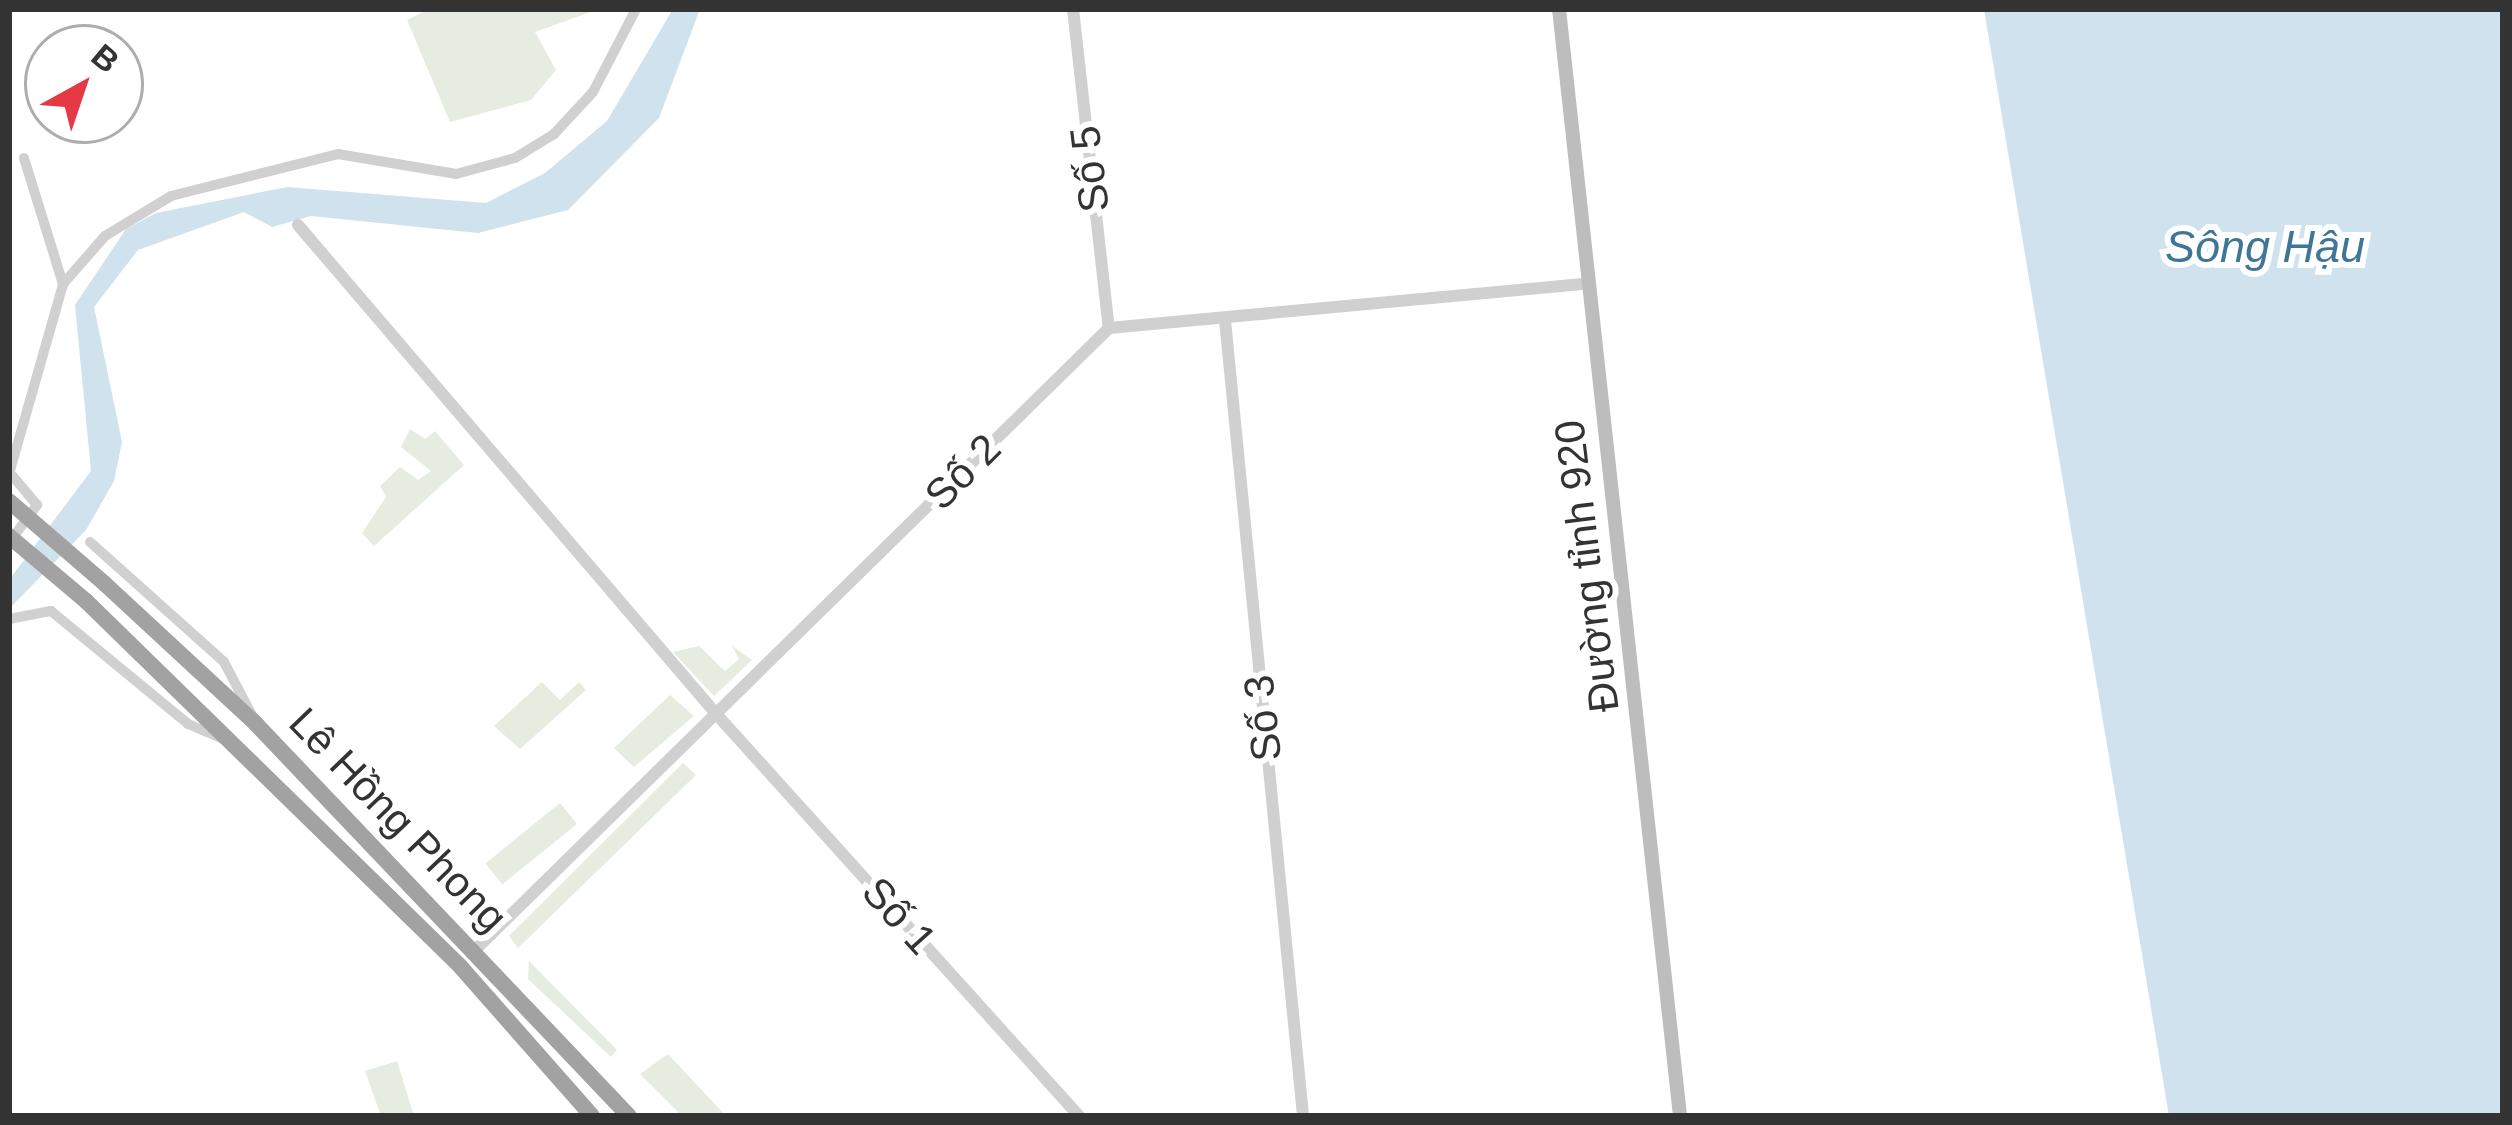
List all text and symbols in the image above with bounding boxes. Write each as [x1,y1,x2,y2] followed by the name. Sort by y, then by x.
[24,24,144,144] north arrow
[85,37,127,80] text: B
[1060,123,1120,215] street label: Số 5
[2165,220,2365,274] water label: Sông Hậu
[1544,417,1630,715] street label: Đường tỉnh 920
[915,424,1011,520] street label: Số 2
[1233,672,1293,764] street label: Số 3
[278,698,518,942] street label: Lê Hồng Phong
[851,867,947,965] street label: Số 1

